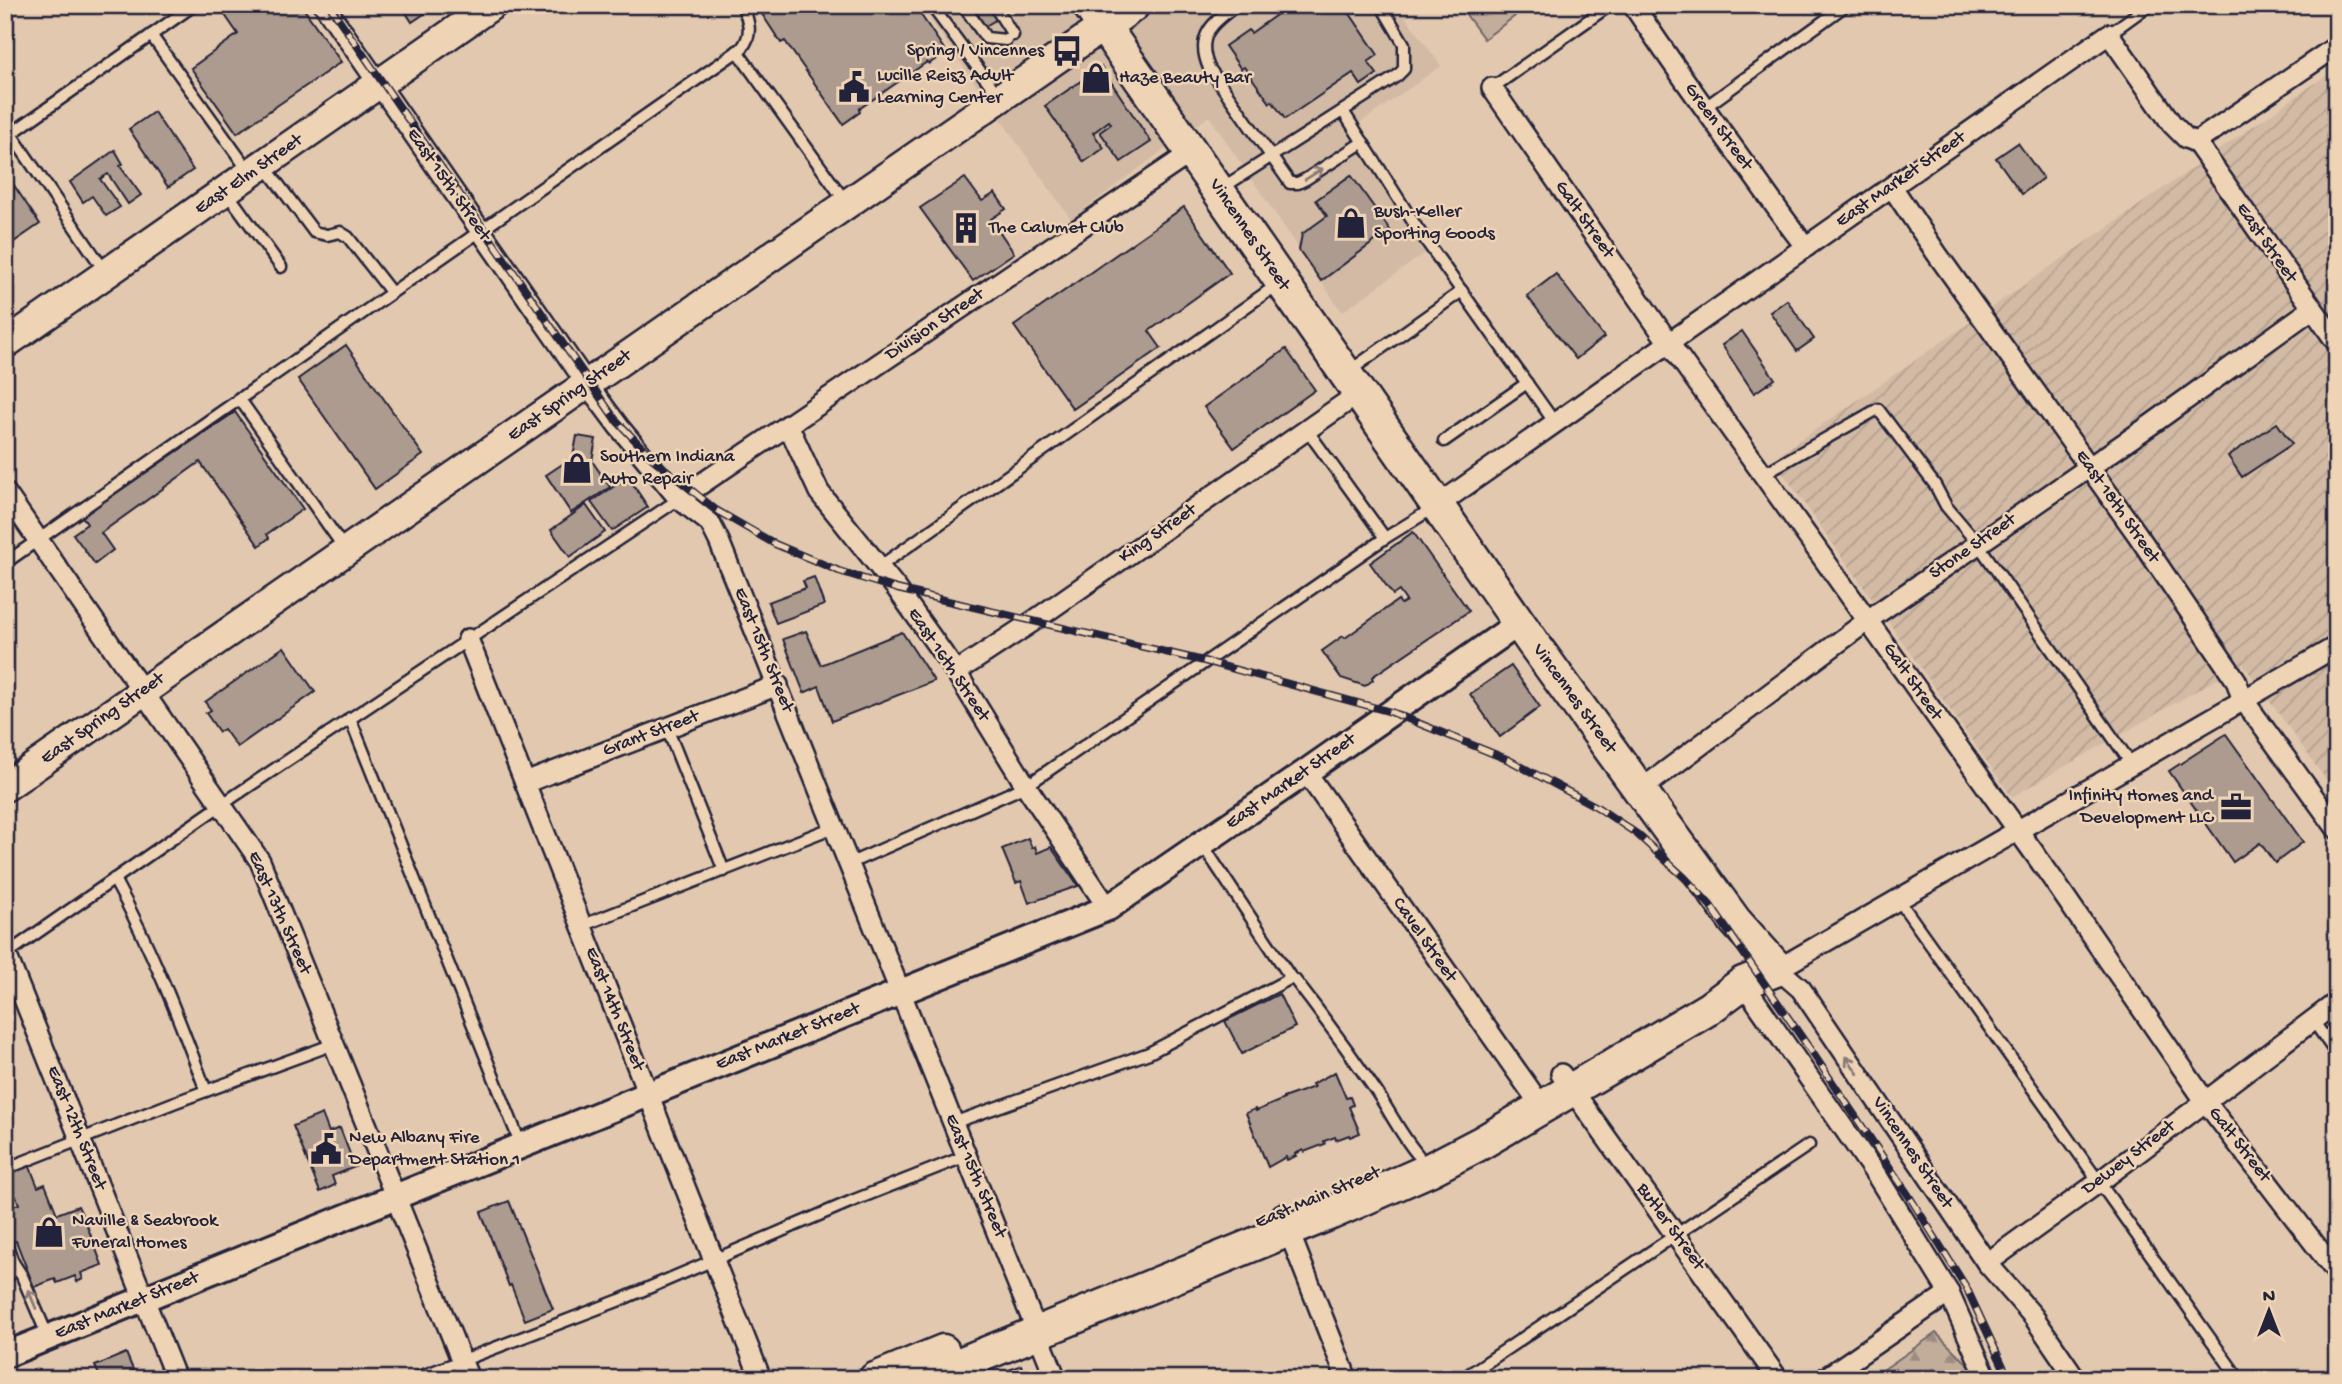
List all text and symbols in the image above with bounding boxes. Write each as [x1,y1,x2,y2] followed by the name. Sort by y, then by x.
[1050,34,1084,68] bus stop icon: Spring / Vincennes
[907,40,1045,63] place label: Spring / Vincennes
[1079,61,1113,95] shop icon: Haze Beauty Bar
[877,65,1015,110] place label: Lucille Reisz Adult Learning Center
[1119,67,1253,90] place label: Haze Beauty Bar
[837,70,871,104] public building icon: Lucille Reisz Adult Learning Center
[1679,79,1759,177] street label: Green Street
[401,124,497,248] street label: East 15th Street
[1832,125,1972,233] street label: East Market Street
[191,128,309,221] street label: East Elm Street
[1304,166,1323,181] one-way arrow
[1203,174,1296,297] street label: Vincennes Street
[1549,177,1620,265] street label: Galt Street
[2230,199,2303,289] street label: East Street
[1373,201,1496,246] place label: Bush-Keller Sporting Goods
[1334,206,1368,240] shop icon: Bush-Keller Sporting Goods
[949,211,983,245] building icon: The Calumet Club
[988,217,1124,240] place label: The Calumet Club
[880,282,991,368] street label: Division Street
[504,344,638,447] street label: East Spring Street
[600,446,736,491] place label: Southern Indiana Auto Repair
[2069,446,2166,570] street label: East 18th Street
[560,451,594,485] shop icon: Southern Indiana Auto Repair
[1115,498,1203,569] street label: King Street
[1925,507,2023,585] street label: Stone Street
[728,584,799,718] street label: East 15th Street
[902,604,996,728] street label: East 16th Street
[1526,639,1623,760] street label: Vincennes Street
[1877,639,1948,727] street label: Galt Street
[37,667,171,770] street label: East Spring Street
[600,704,704,763] street label: Grant Street
[1222,727,1362,835] street label: East Market Street
[2069,785,2215,830] place label: Infinity Homes and Development LLC
[2219,790,2253,824] office icon: Infinity Homes and Development LLC
[242,848,317,980] street label: East 13th Street
[1386,893,1463,989] street label: Cavel Street
[579,944,650,1076] street label: East 14th Street
[713,997,865,1076] street label: East Market Street
[1845,1056,1859,1075] one-way arrow
[41,1063,112,1195] street label: East 12th Street
[1866,1092,1959,1215] street label: Vincennes Street
[2202,1103,2277,1189] street label: Galt Street
[939,1111,1012,1244] street label: East 15th Street
[2076,1114,2182,1202] street label: Dewey Street
[347,1127,520,1172] place label: New Albany Fire Department Station 1
[309,1132,343,1166] public building icon: New Albany Fire Department Station 1
[1252,1160,1386,1235] street label: East Main Street
[1630,1178,1711,1277] street label: Butler Street
[71,1210,219,1255] place label: Naville & Seabrook Funeral Homes
[32,1215,66,1249] shop icon: Naville & Seabrook Funeral Homes
[52,1266,204,1345] street label: East Market Street
[2234,1276,2304,1346] north arrow
[2263,1286,2275,1309] text: N
[24,1289,37,1311] one-way arrow

